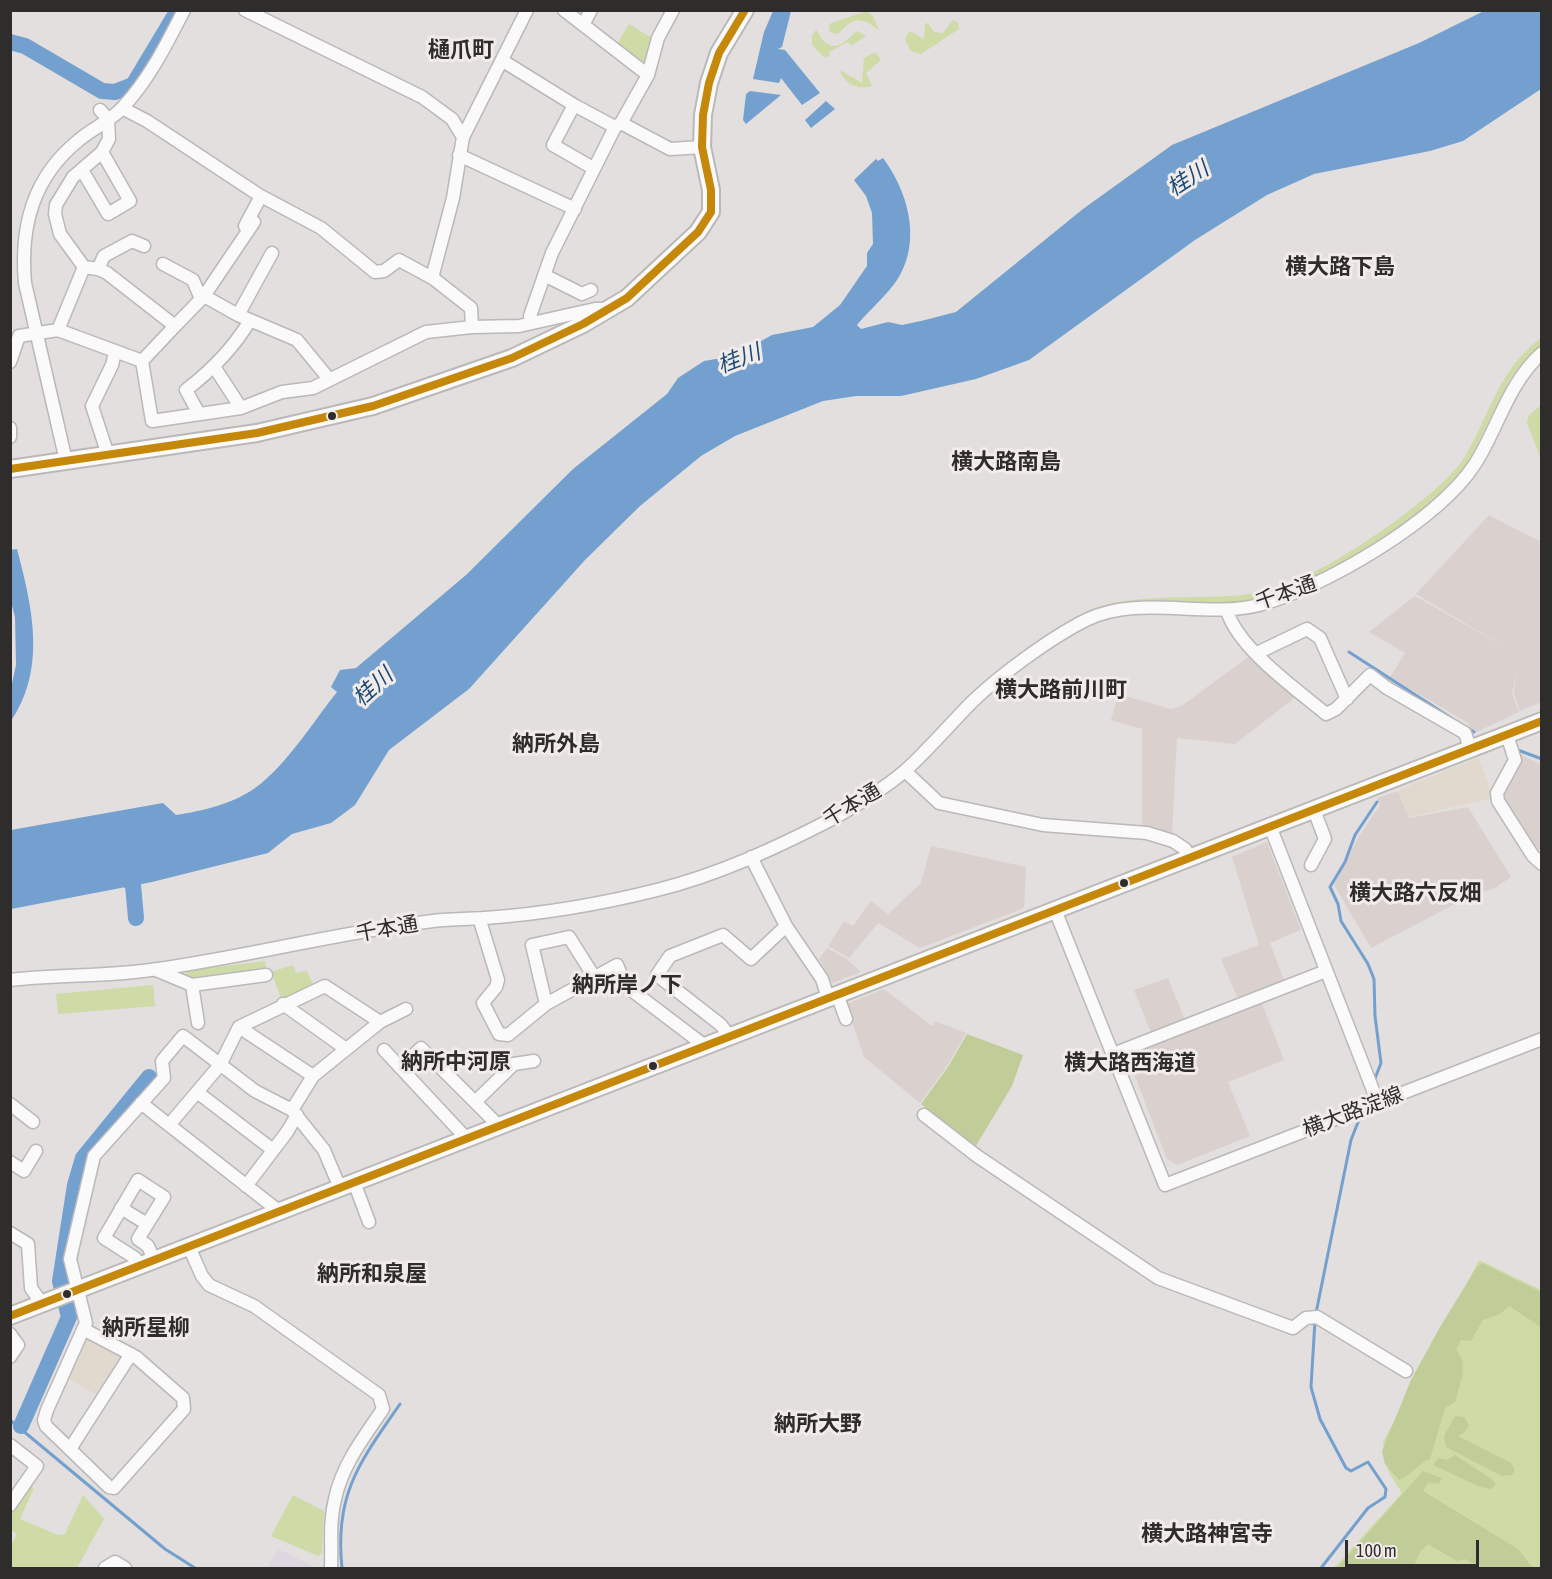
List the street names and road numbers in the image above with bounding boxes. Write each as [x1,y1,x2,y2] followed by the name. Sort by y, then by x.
[1252,571,1320,615] street label: 千本通
[819,778,885,832] street label: 千本通
[354,911,420,947] street label: 千本通
[1299,1081,1407,1143] street label: 横大路淀線

